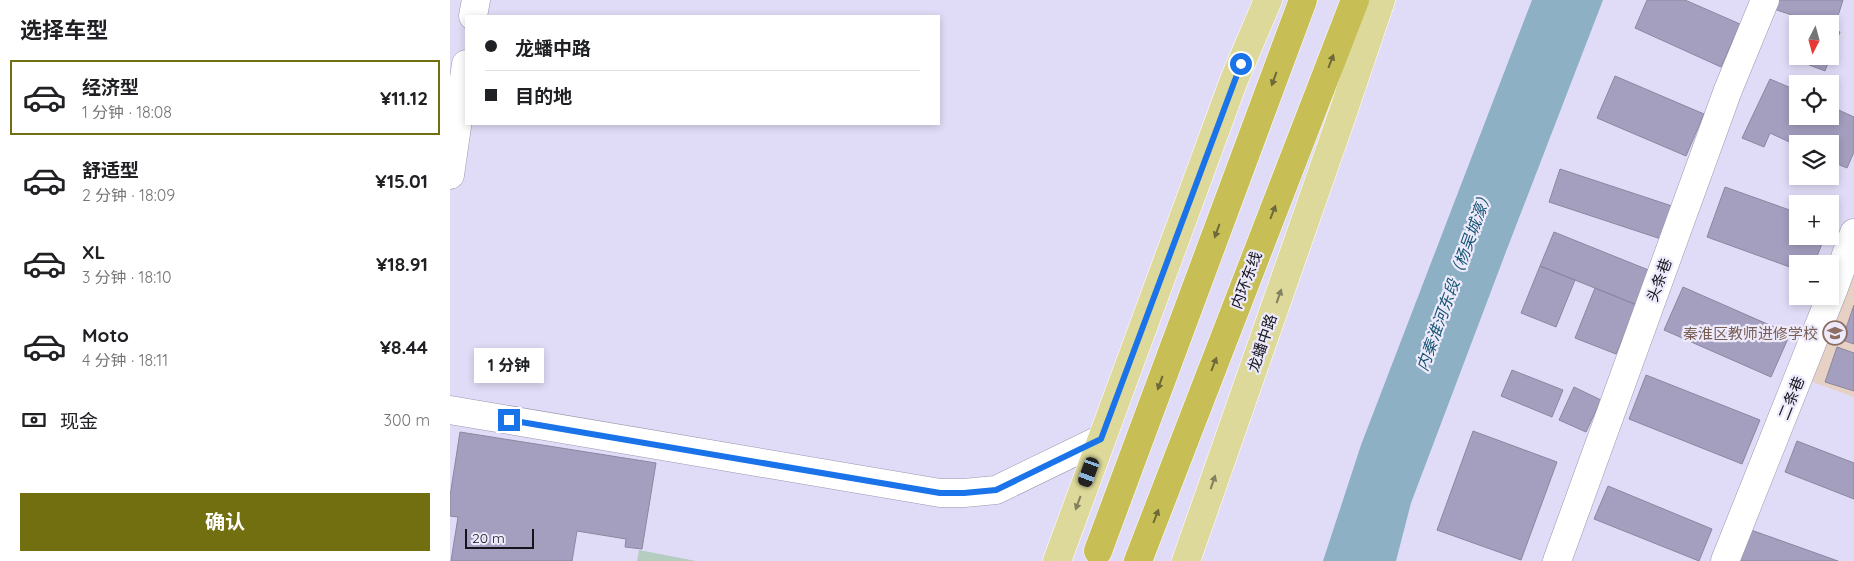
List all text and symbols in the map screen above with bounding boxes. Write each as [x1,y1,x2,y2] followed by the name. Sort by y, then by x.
[1789,15,1839,65] north arrow
[1789,15,1839,305] map controls
[20,16,108,44] text: 选择车型
[515,36,591,60] text: 龙蟠中路
[1230,53,1252,75] route start
[1327,53,1335,68] one-way arrow
[1269,71,1277,86] one-way arrow
[22,75,67,120] icon: car
[82,75,139,99] text: 经济型
[1789,75,1839,125] button: locate
[515,84,572,108] text: 目的地
[380,86,428,110] text: ¥11.12
[82,102,172,122] text: 1 分钟 · 18:08
[1789,135,1839,185] button: layers
[22,158,67,203] icon: car
[82,158,139,182] text: 舒适型
[375,169,428,193] text: ¥15.01
[82,185,175,205] text: 2 分钟 · 18:09
[1412,186,1496,374] water label: 内秦淮河东段（杨吴城濠）
[1789,195,1839,245] button: +
[1269,204,1277,219] one-way arrow
[1213,224,1221,239] one-way arrow
[82,240,105,264] text: XL
[22,241,67,286] icon: car
[1226,249,1266,311] street label: 内环东线
[376,252,428,276] text: ¥18.91
[1789,255,1839,305] button: −
[1642,256,1676,304] street label: 头条巷
[82,267,172,287] text: 3 分钟 · 18:10
[1276,288,1283,303] one-way arrow
[1243,312,1281,374] street label: 龙蟠中路
[1822,320,1848,346] school or university icon: 秦淮区教师进修学校
[82,323,129,347] text: Moto
[22,324,67,369] icon: car
[1683,324,1818,343] place label: 秦淮区教师进修学校
[380,335,428,359] text: ¥8.44
[474,348,544,382] callout: 1 分钟
[82,350,168,370] text: 4 分钟 · 18:11
[488,355,530,375] text: 1 分钟
[1210,356,1218,371] one-way arrow
[1774,374,1808,422] street label: 二条巷
[1156,376,1164,391] one-way arrow
[20,406,48,434] icon: cash
[60,409,98,433] text: 现金
[498,409,520,431] route end
[384,410,430,430] text: 300 m
[1076,455,1101,489] car
[1210,474,1218,489] one-way arrow
[20,493,430,551] button: 确认
[1074,496,1082,511] one-way arrow
[1153,508,1160,523] one-way arrow
[465,526,534,549] scale bar
[472,529,505,547] text: 20 m

